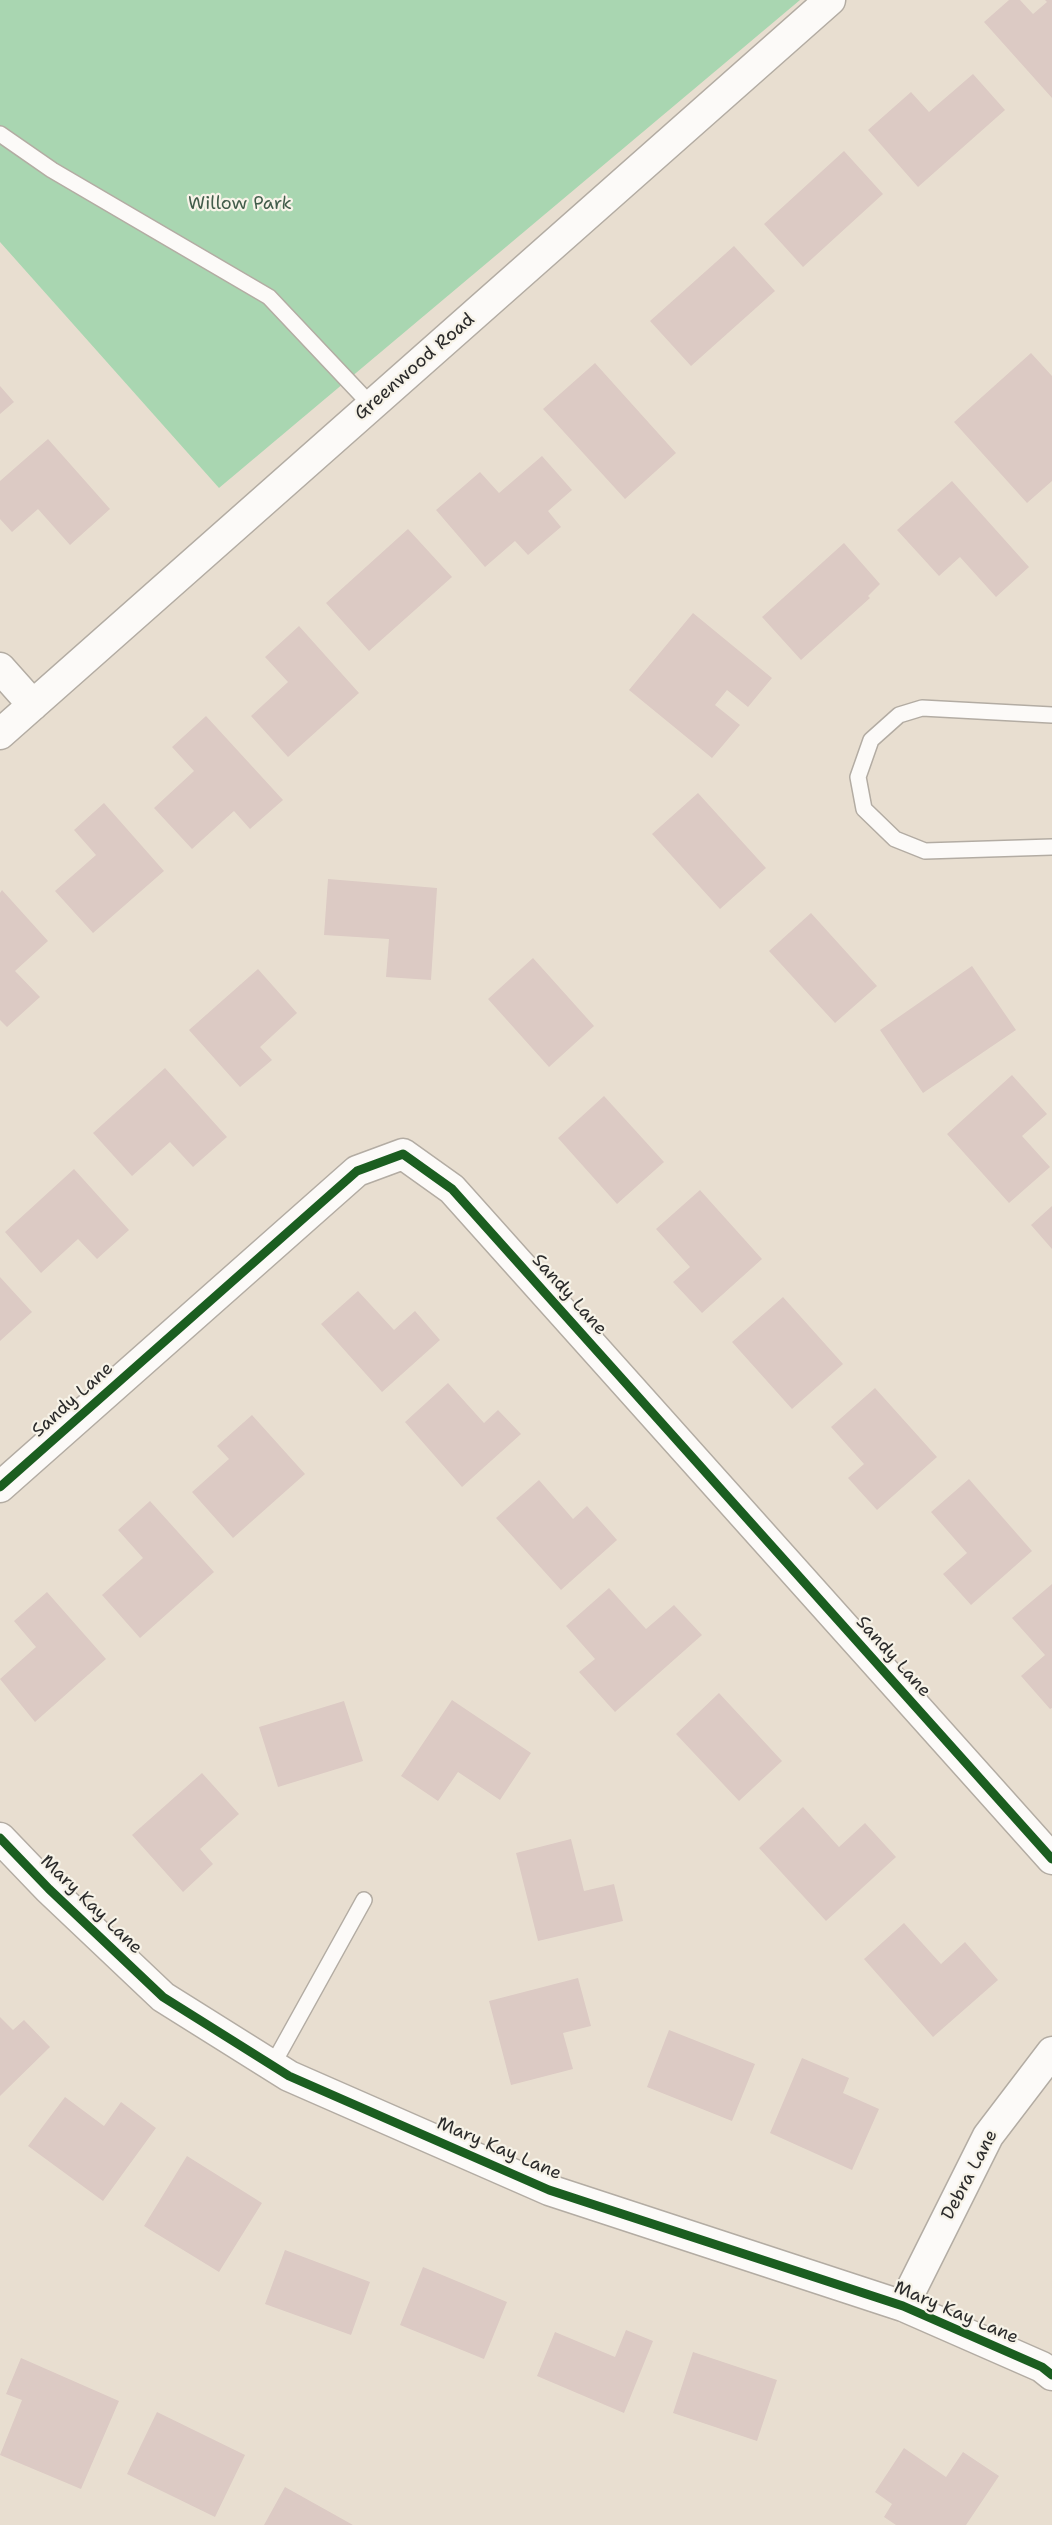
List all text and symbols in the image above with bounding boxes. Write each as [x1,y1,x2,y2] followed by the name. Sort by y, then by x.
[188,193,292,215] park label: Willow Park
[351,309,479,425] street label: Greenwood Road
[527,1250,611,1340] street label: Sandy Lane
[28,1358,118,1442] street label: Sandy Lane
[851,1612,935,1702] street label: Sandy Lane
[36,1851,146,1959] street label: Mary Kay Lane
[433,2113,565,2185] street label: Mary Kay Lane
[937,2126,1003,2224] street label: Debra Lane
[890,2277,1022,2349] street label: Mary Kay Lane

